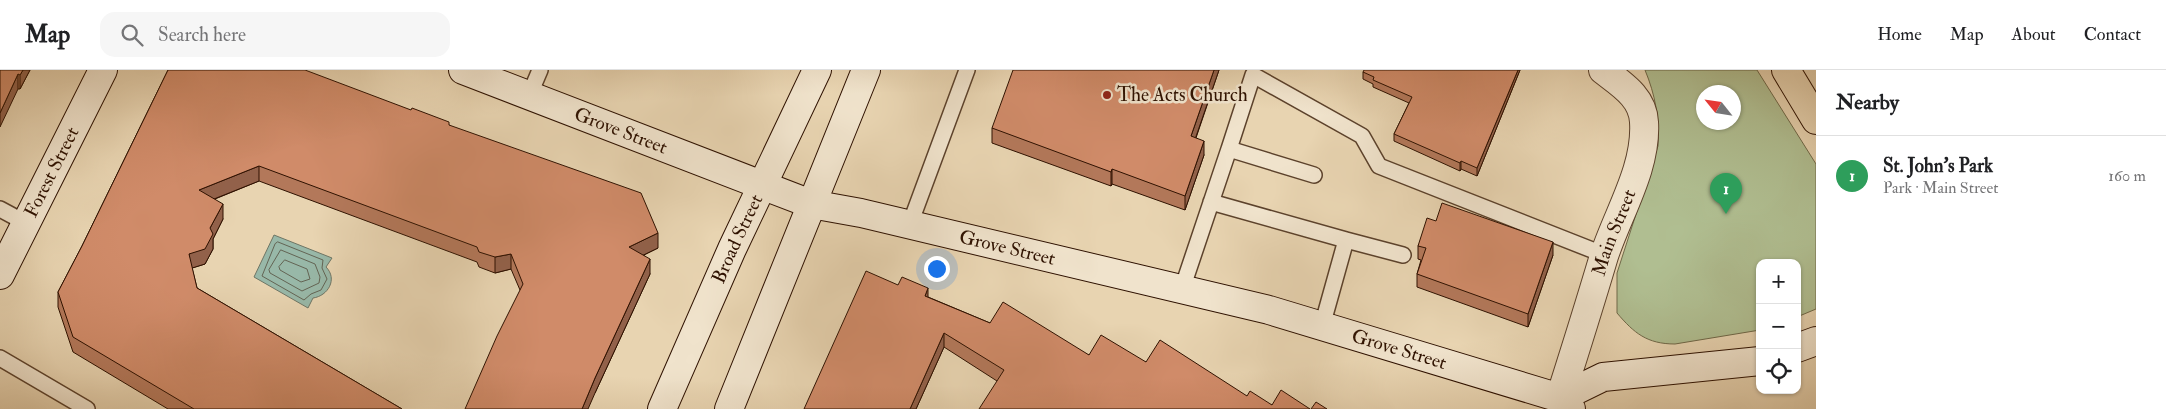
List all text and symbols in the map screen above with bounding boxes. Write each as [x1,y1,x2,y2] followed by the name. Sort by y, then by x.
[100,12,450,57] search box
[25,19,70,50] text: Map
[118,21,146,49] icon: search
[158,23,246,47] text: Search here
[1877,23,1922,46] text: Home
[1950,23,1984,46] text: Map
[2012,23,2056,46] text: About
[2084,23,2141,46] text: Contact
[1117,83,1248,107] place label: The Acts Church
[1696,85,1741,130] north arrow
[1101,89,1113,101] marker: The Acts Church
[1836,89,1899,116] text: Nearby
[571,102,671,160] street label: Grove Street
[19,123,84,221] street label: Forest Street
[1883,154,1993,178] text: St. John's Park
[1849,166,1855,186] text: 1
[2108,166,2146,186] text: 160 m
[1710,173,1742,214] pin: 1
[1883,178,1998,198] text: Park · Main Street
[1587,186,1641,279] street label: Main Street
[706,190,768,287] street label: Broad Street
[957,225,1058,271] street label: Grove Street
[924,256,950,282] your location
[1756,259,1801,394] map controls
[1756,259,1801,304] button: +
[1756,304,1801,349] button: −
[1349,324,1449,375] street label: Grove Street
[1756,349,1801,394] button: locate

